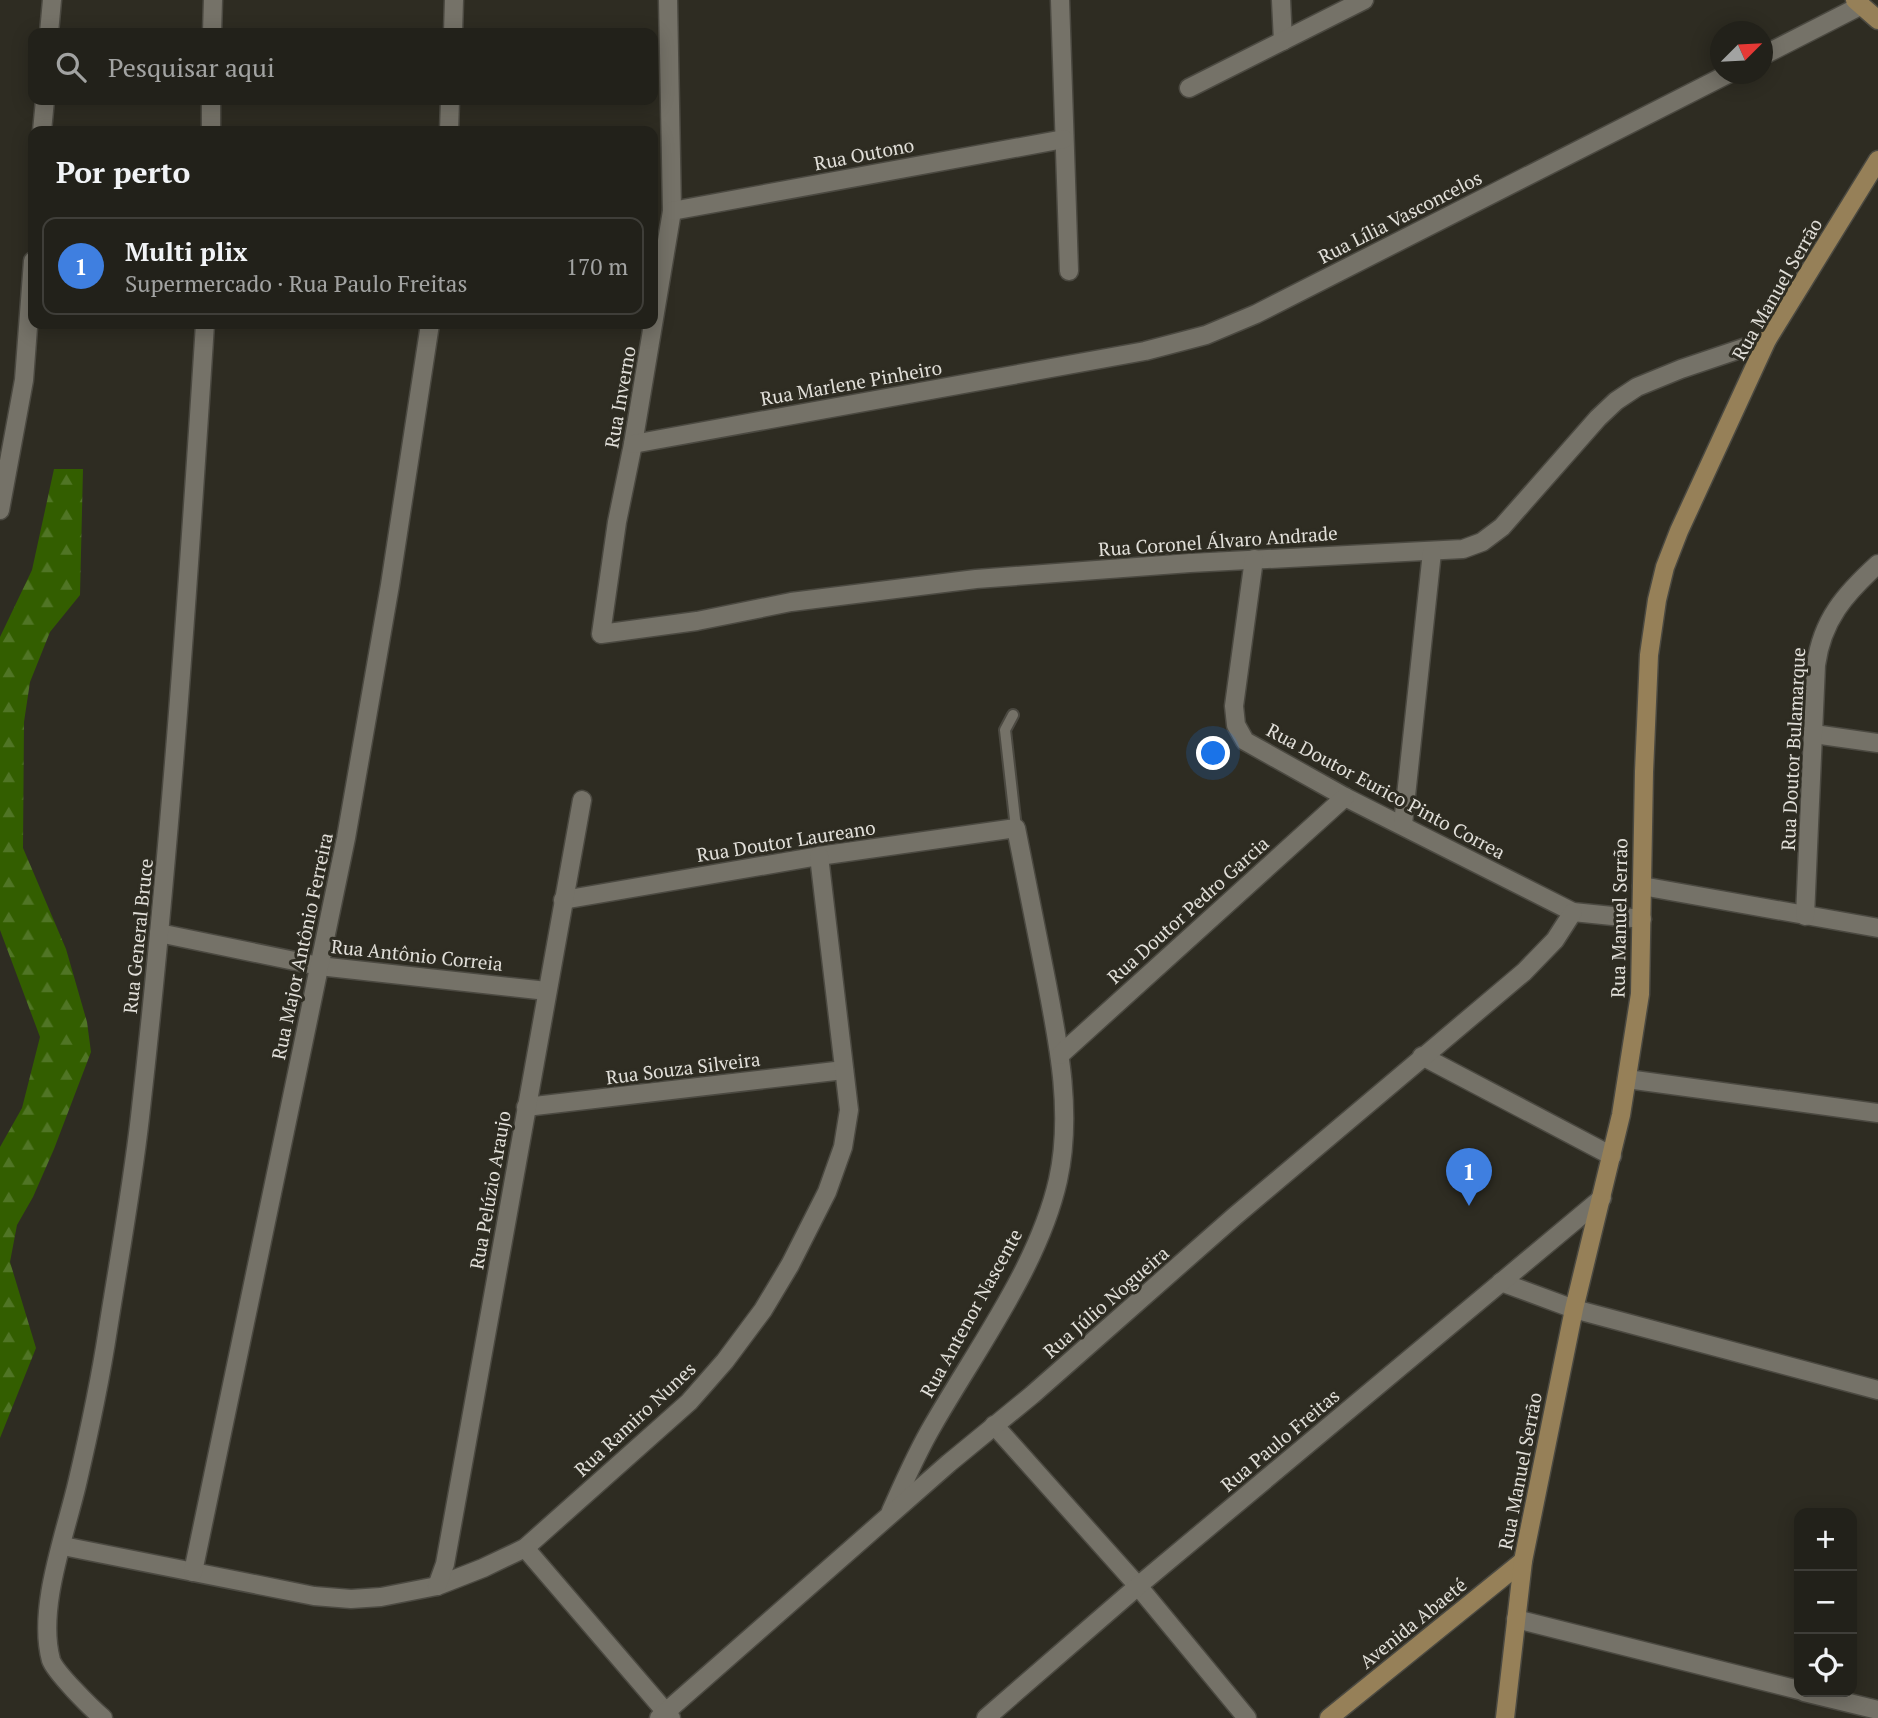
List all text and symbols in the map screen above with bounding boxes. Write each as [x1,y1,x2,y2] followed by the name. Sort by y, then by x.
[1710,21,1773,84] north arrow
[28,28,658,105] search box
[52,48,90,86] icon: search
[108,50,275,84] text: Pesquisar aqui
[812,132,916,175] street label: Rua Outono
[56,152,190,192] text: Por perto
[1314,164,1486,269] street label: Rua Lília Vasconcelos
[1726,213,1827,364] street label: Rua Manuel Serrão
[125,234,248,268] text: Multi plix
[75,251,88,282] text: 1
[566,251,628,282] text: 170 m
[125,268,467,299] text: Supermercado · Rua Paulo Freitas
[598,344,641,450] street label: Rua Inverno
[758,354,944,411] street label: Rua Marlene Pinheiro
[1097,520,1339,561] street label: Rua Coronel Álvaro Andrade
[1775,647,1810,851] street label: Rua Doutor Bulamarque
[1263,717,1510,864] street label: Rua Doutor Eurico Pinto Correa
[1196,736,1230,770] your location
[695,814,877,867] street label: Rua Doutor Laureano
[265,830,338,1062] street label: Rua Major Antônio Ferreira
[1102,830,1274,989] street label: Rua Doutor Pedro Garcia
[1605,838,1632,998] street label: Rua Manuel Serrão
[117,857,158,1015] street label: Rua General Bruce
[330,933,505,976] street label: Rua Antônio Correia
[604,1046,762,1089] street label: Rua Souza Silveira
[463,1109,516,1271] street label: Rua Pelúzio Araujo
[1446,1148,1492,1206] pin: 1
[914,1224,1027,1402] street label: Rua Antenor Nascente
[1038,1240,1174,1363] street label: Rua Júlio Nogueira
[569,1356,701,1481] street label: Rua Ramiro Nunes
[1215,1383,1344,1497] street label: Rua Paulo Freitas
[1492,1390,1547,1552] street label: Rua Manuel Serrão
[1794,1508,1857,1697] map controls
[1794,1508,1857,1571] button: +
[1794,1571,1857,1634] button: −
[1354,1572,1471,1674] street label: Avenida Abaeté
[1794,1634,1857,1697] button: locate

